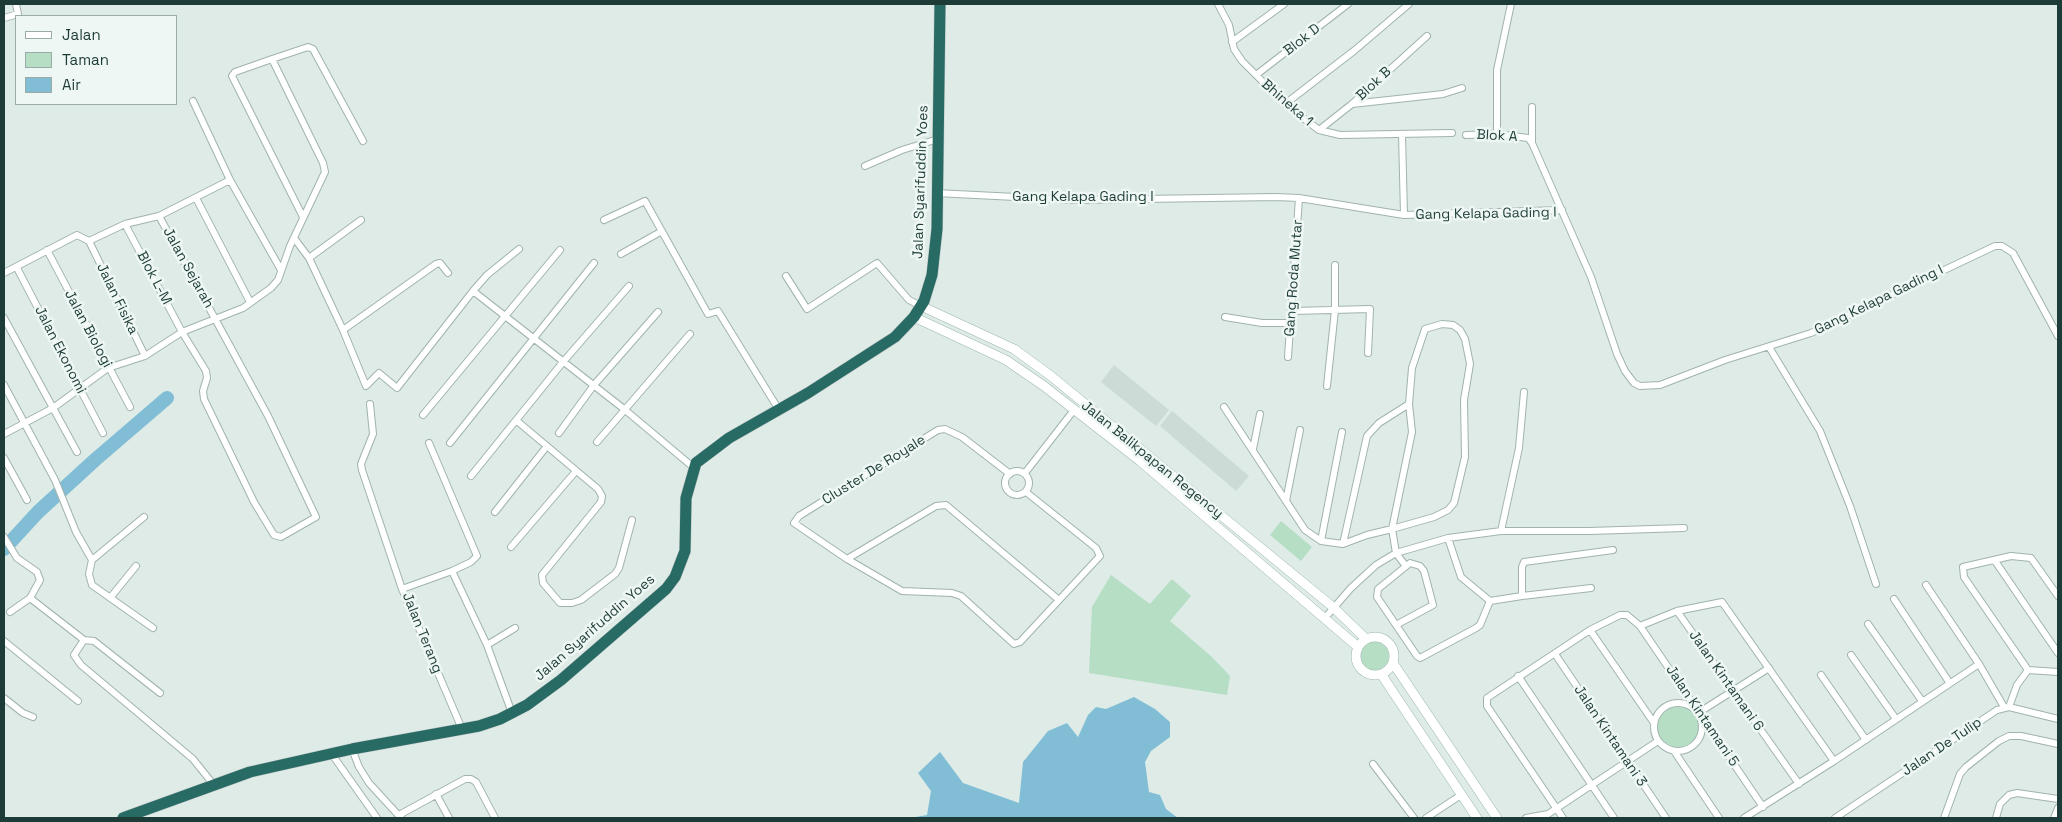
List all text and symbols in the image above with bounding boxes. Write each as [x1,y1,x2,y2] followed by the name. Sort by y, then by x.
[15,15,178,105] legend
[1280,21,1324,59] street label: Blok D
[62,25,101,44] text: Jalan
[62,50,109,69] text: Taman
[1353,64,1395,104] street label: Blok B
[62,75,81,94] text: Air
[1258,76,1316,130] street label: Bhineka 1
[910,105,932,259] street label: Jalan Syarifuddin Yoes
[1476,127,1518,145] street label: Blok A
[1012,189,1154,205] street label: Gang Kelapa Gading I
[1415,204,1557,224] street label: Gang Kelapa Gading I
[1282,219,1306,337] street label: Gang Roda Mutar
[159,225,217,311] street label: Jalan Sejarah
[133,248,175,308] street label: Blok L-M
[93,261,141,337] street label: Jalan Fisika
[1812,261,1946,339] street label: Gang Kelapa Gading I
[61,287,115,371] street label: Jalan Biologi
[31,303,89,397] street label: Jalan Ekonomi
[1078,398,1226,522] street label: Jalan Balikpapan Regency
[819,431,929,509] street label: Cluster De Royale
[532,571,658,685] street label: Jalan Syarifuddin Yoes
[398,590,446,676] street label: Jalan Terang
[1685,628,1767,734] street label: Jalan Kintamani 6
[1662,662,1742,770] street label: Jalan Kintamani 5
[1570,682,1650,790] street label: Jalan Kintamani 3
[1899,714,1985,780] street label: Jalan De Tulip

